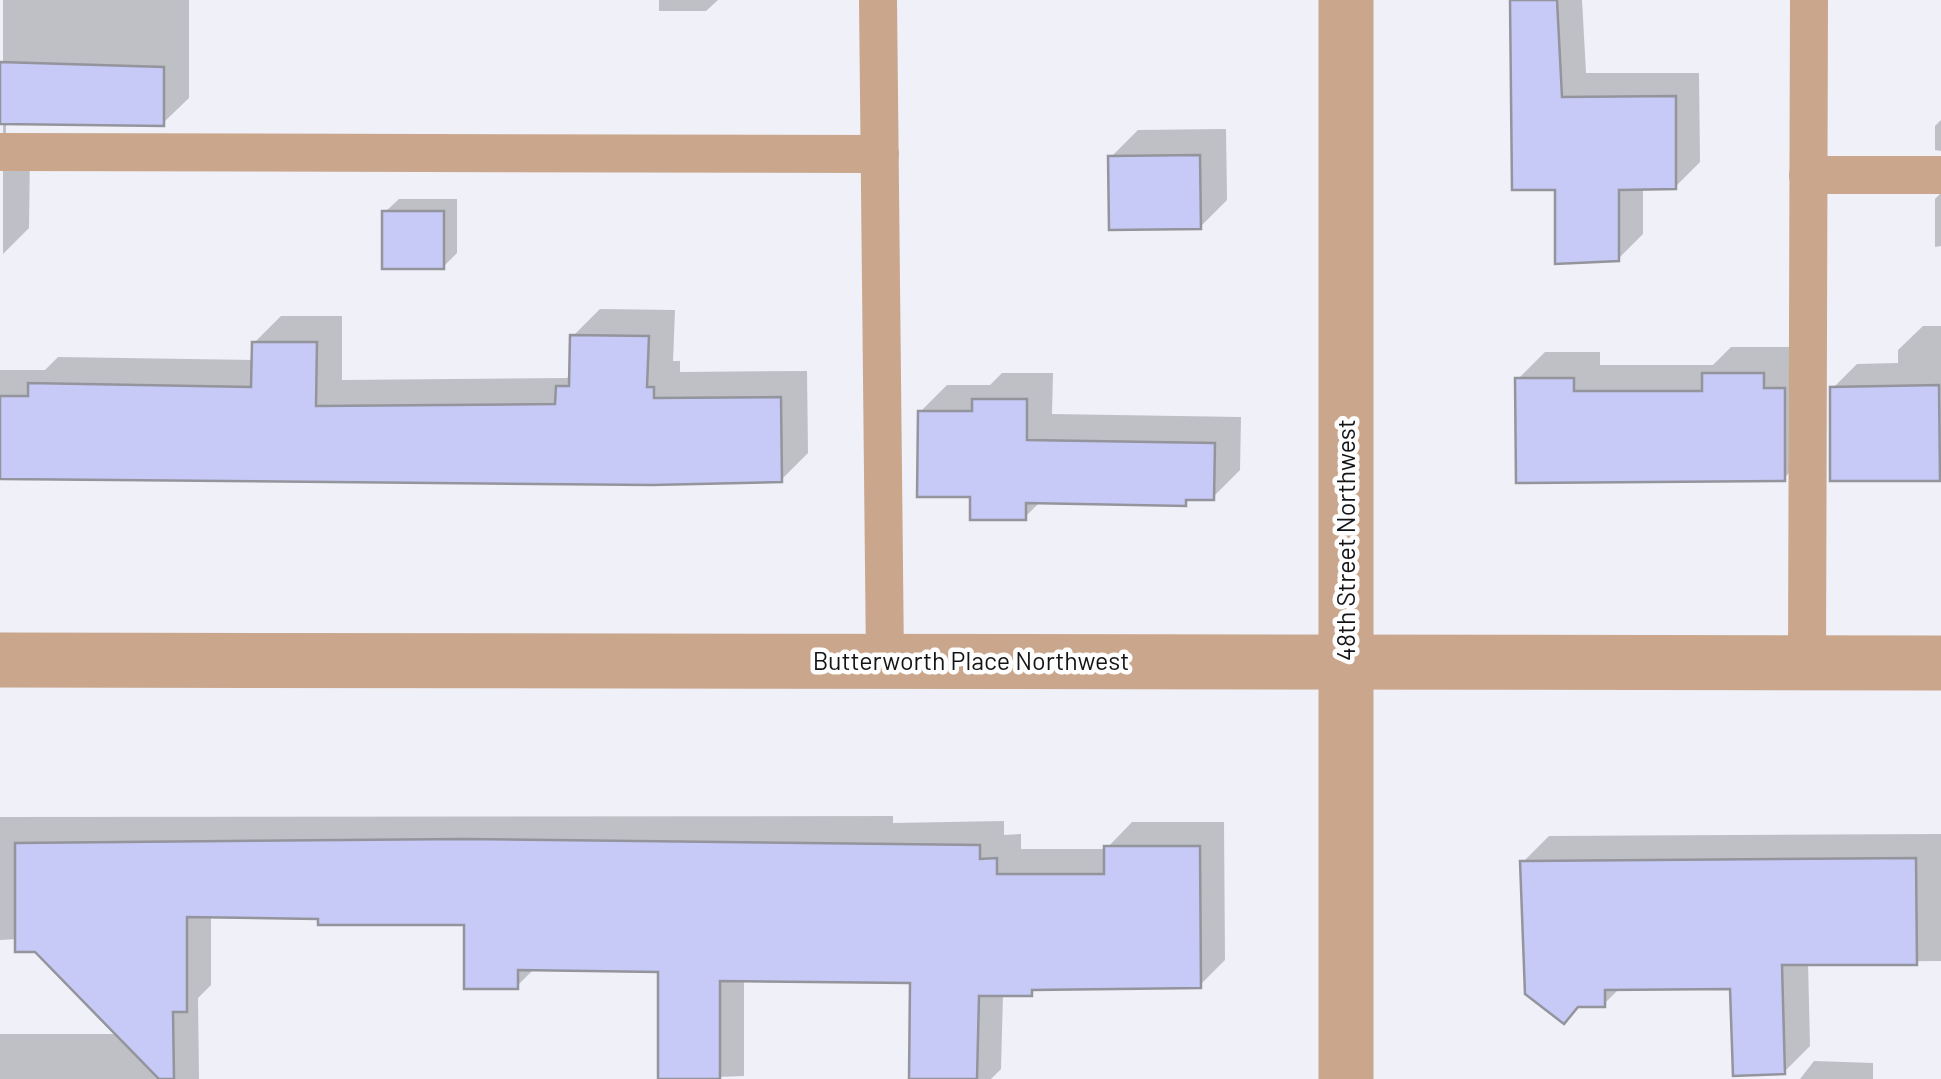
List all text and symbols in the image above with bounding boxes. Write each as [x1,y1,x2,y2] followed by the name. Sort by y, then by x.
[1330,419,1360,661] street label: 48th Street Northwest
[813,645,1129,675] street label: Butterworth Place Northwest

